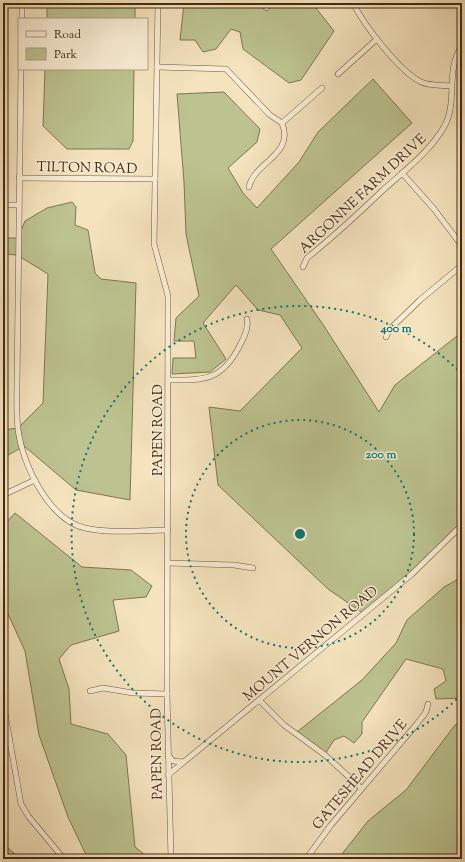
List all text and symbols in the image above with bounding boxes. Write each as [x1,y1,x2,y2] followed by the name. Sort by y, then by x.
[18,18,148,70] legend
[54,26,81,44] text: Road
[54,46,77,64] text: Park
[295,130,432,259] street label: ARGONNE FARM DRIVE
[36,158,137,180] street label: TILTON ROAD
[379,320,412,338] text: 400 m
[149,384,169,476] street label: PAPEN ROAD
[366,446,396,464] text: 200 m
[293,527,307,541] centre of rings
[240,582,383,707] street label: MOUNT VERNON ROAD
[147,708,169,800] street label: PAPEN ROAD
[308,715,413,835] street label: GATESHEAD DRIVE

